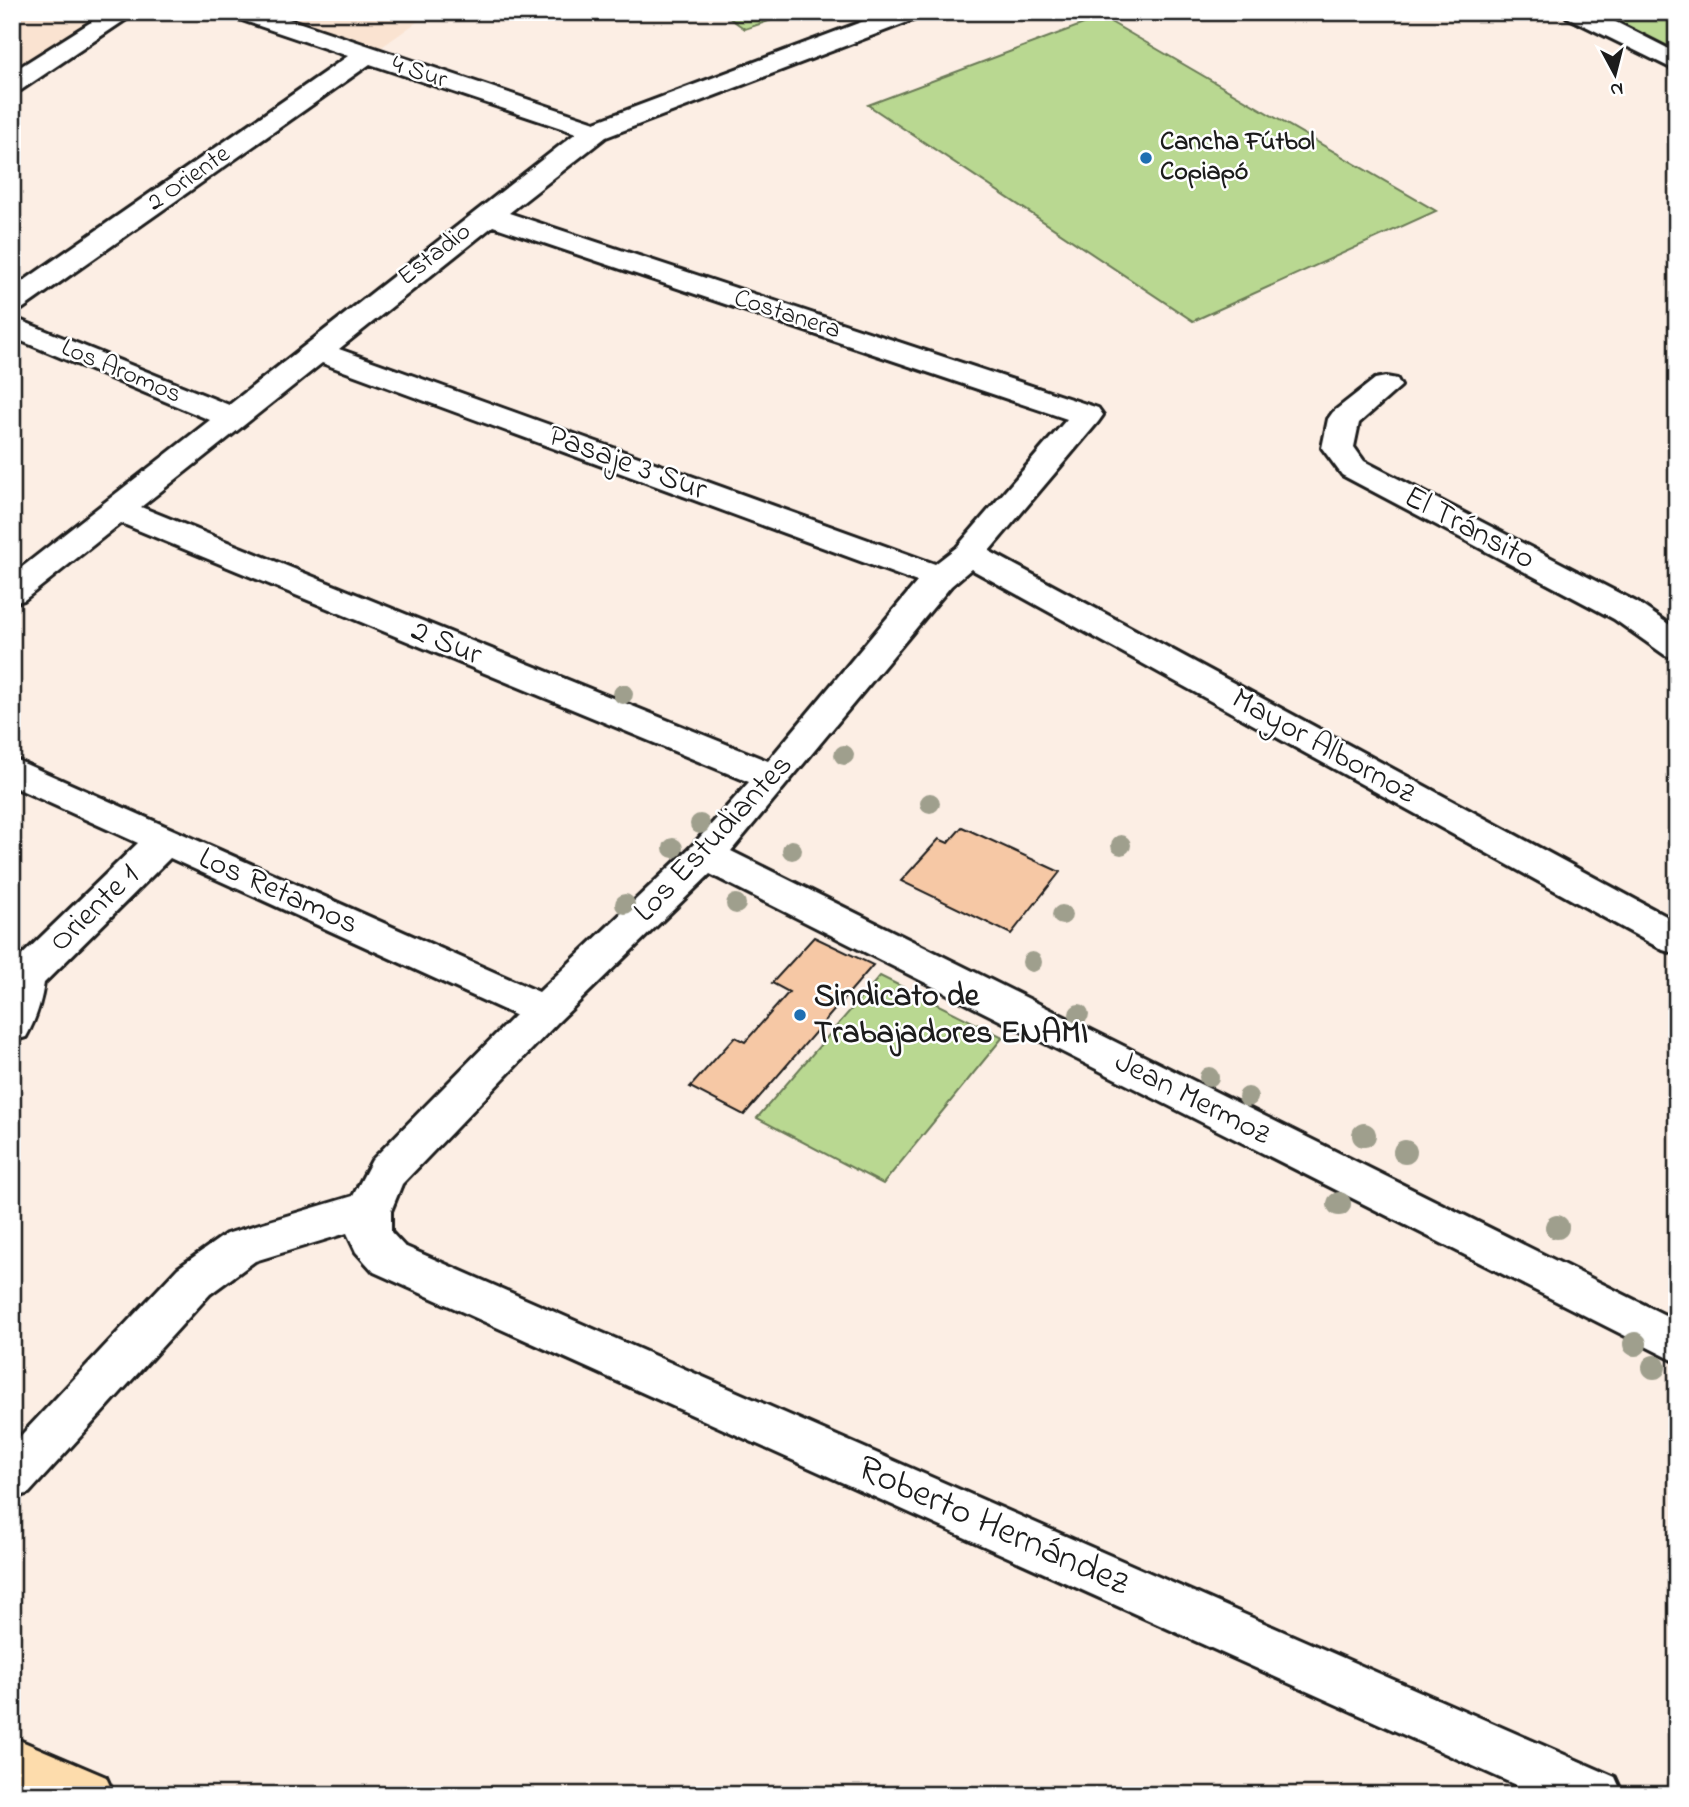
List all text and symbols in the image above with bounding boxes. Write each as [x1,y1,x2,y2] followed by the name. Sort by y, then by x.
[1580,38,1650,108] north arrow
[386,46,453,100] street label: 4 Sur
[1609,74,1625,103] text: N
[1160,124,1315,192] place label: Cancha Fútbol Copiapó
[140,136,239,222] street label: 2 Oriente
[1138,150,1154,166] marker: Cancha Fútbol Copiapó
[390,214,480,296] street label: Estadio
[729,280,845,350] street label: Costanera
[55,330,187,414] street label: Los Aromos
[541,414,713,515] street label: Pasaje 3 Sur
[1395,475,1543,583] street label: El Tránsito
[404,609,489,679] street label: 2 Sur
[1222,677,1424,817] street label: Mayor Albornoz
[623,744,805,934] street label: Los Estudiantes
[191,836,365,948] street label: Los Retamos
[39,854,151,964] street label: Oriente 1
[814,974,1088,1058] place label: Sindicato de Trabajadores ENAMI
[792,1007,808,1023] marker: Sindicato de Trabajadores ENAMI
[1106,1040,1279,1159] street label: Jean Mermoz
[848,1442,1138,1612] street label: Roberto Hernández

